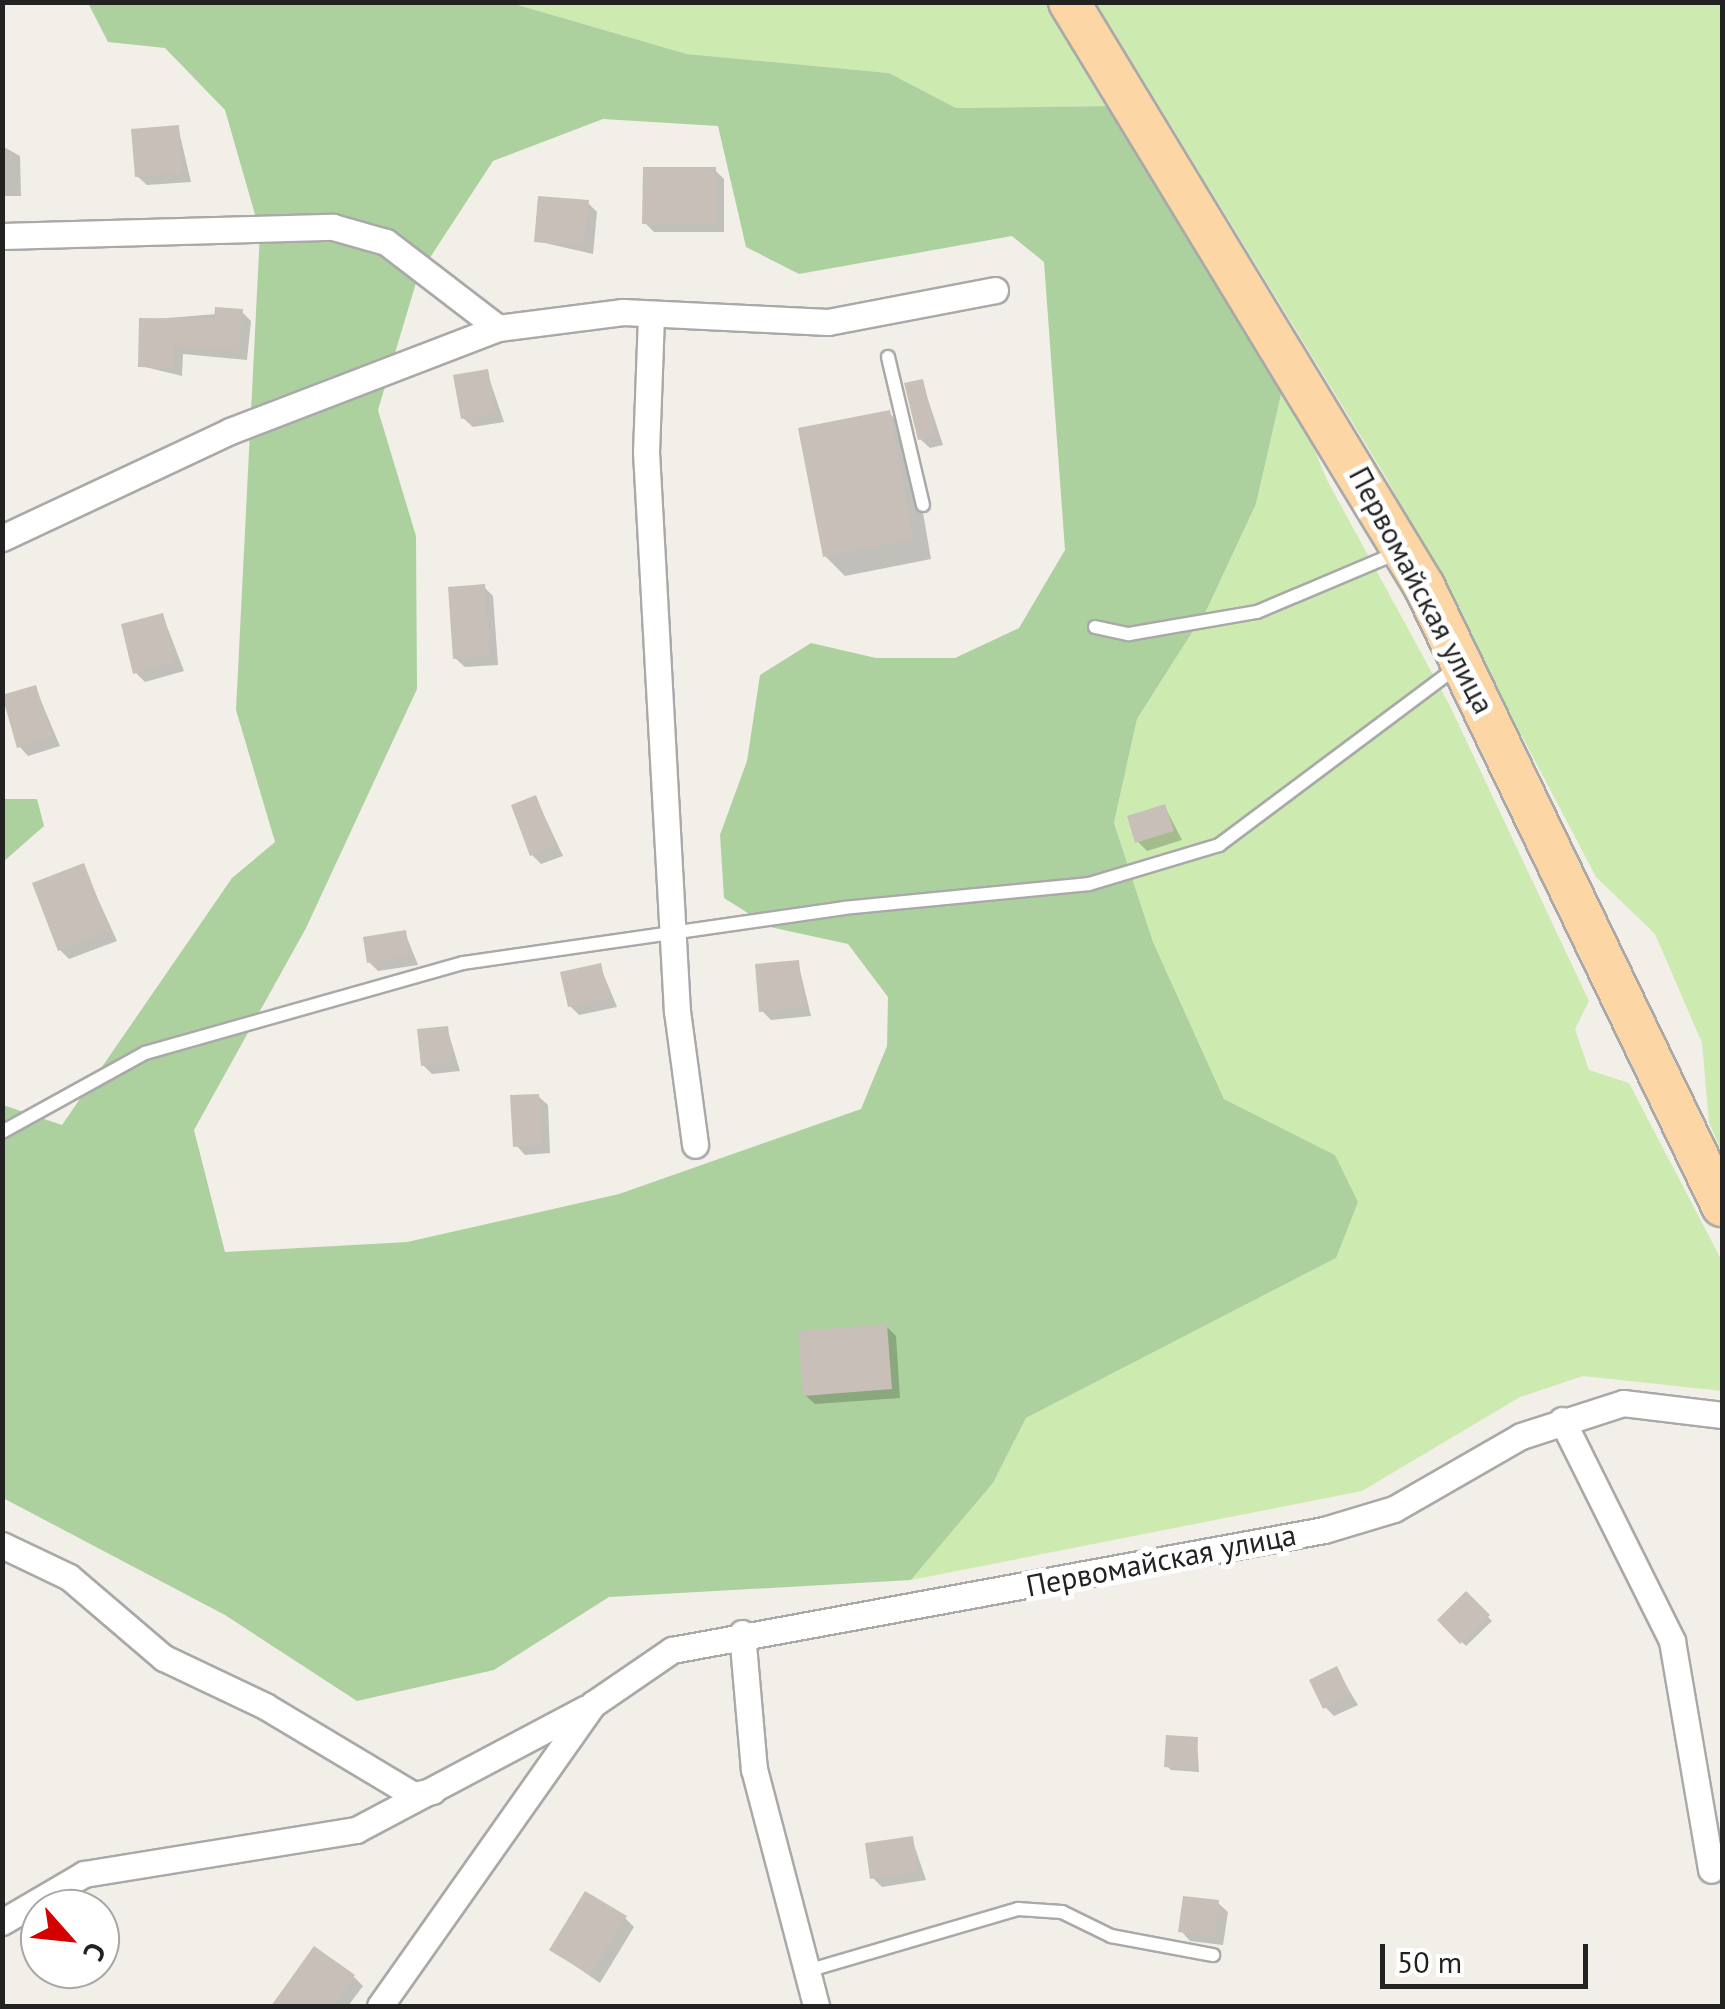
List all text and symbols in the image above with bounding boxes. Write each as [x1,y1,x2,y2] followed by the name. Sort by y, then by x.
[1342,460,1502,720] street label: Первомайская улица
[1023,1516,1299,1604] street label: Первомайская улица
[20,1889,120,1989] north arrow
[1385,1924,1592,1986] scale bar
[75,1937,115,1967] text: С
[1397,1942,1462,1981] text: 50 m

